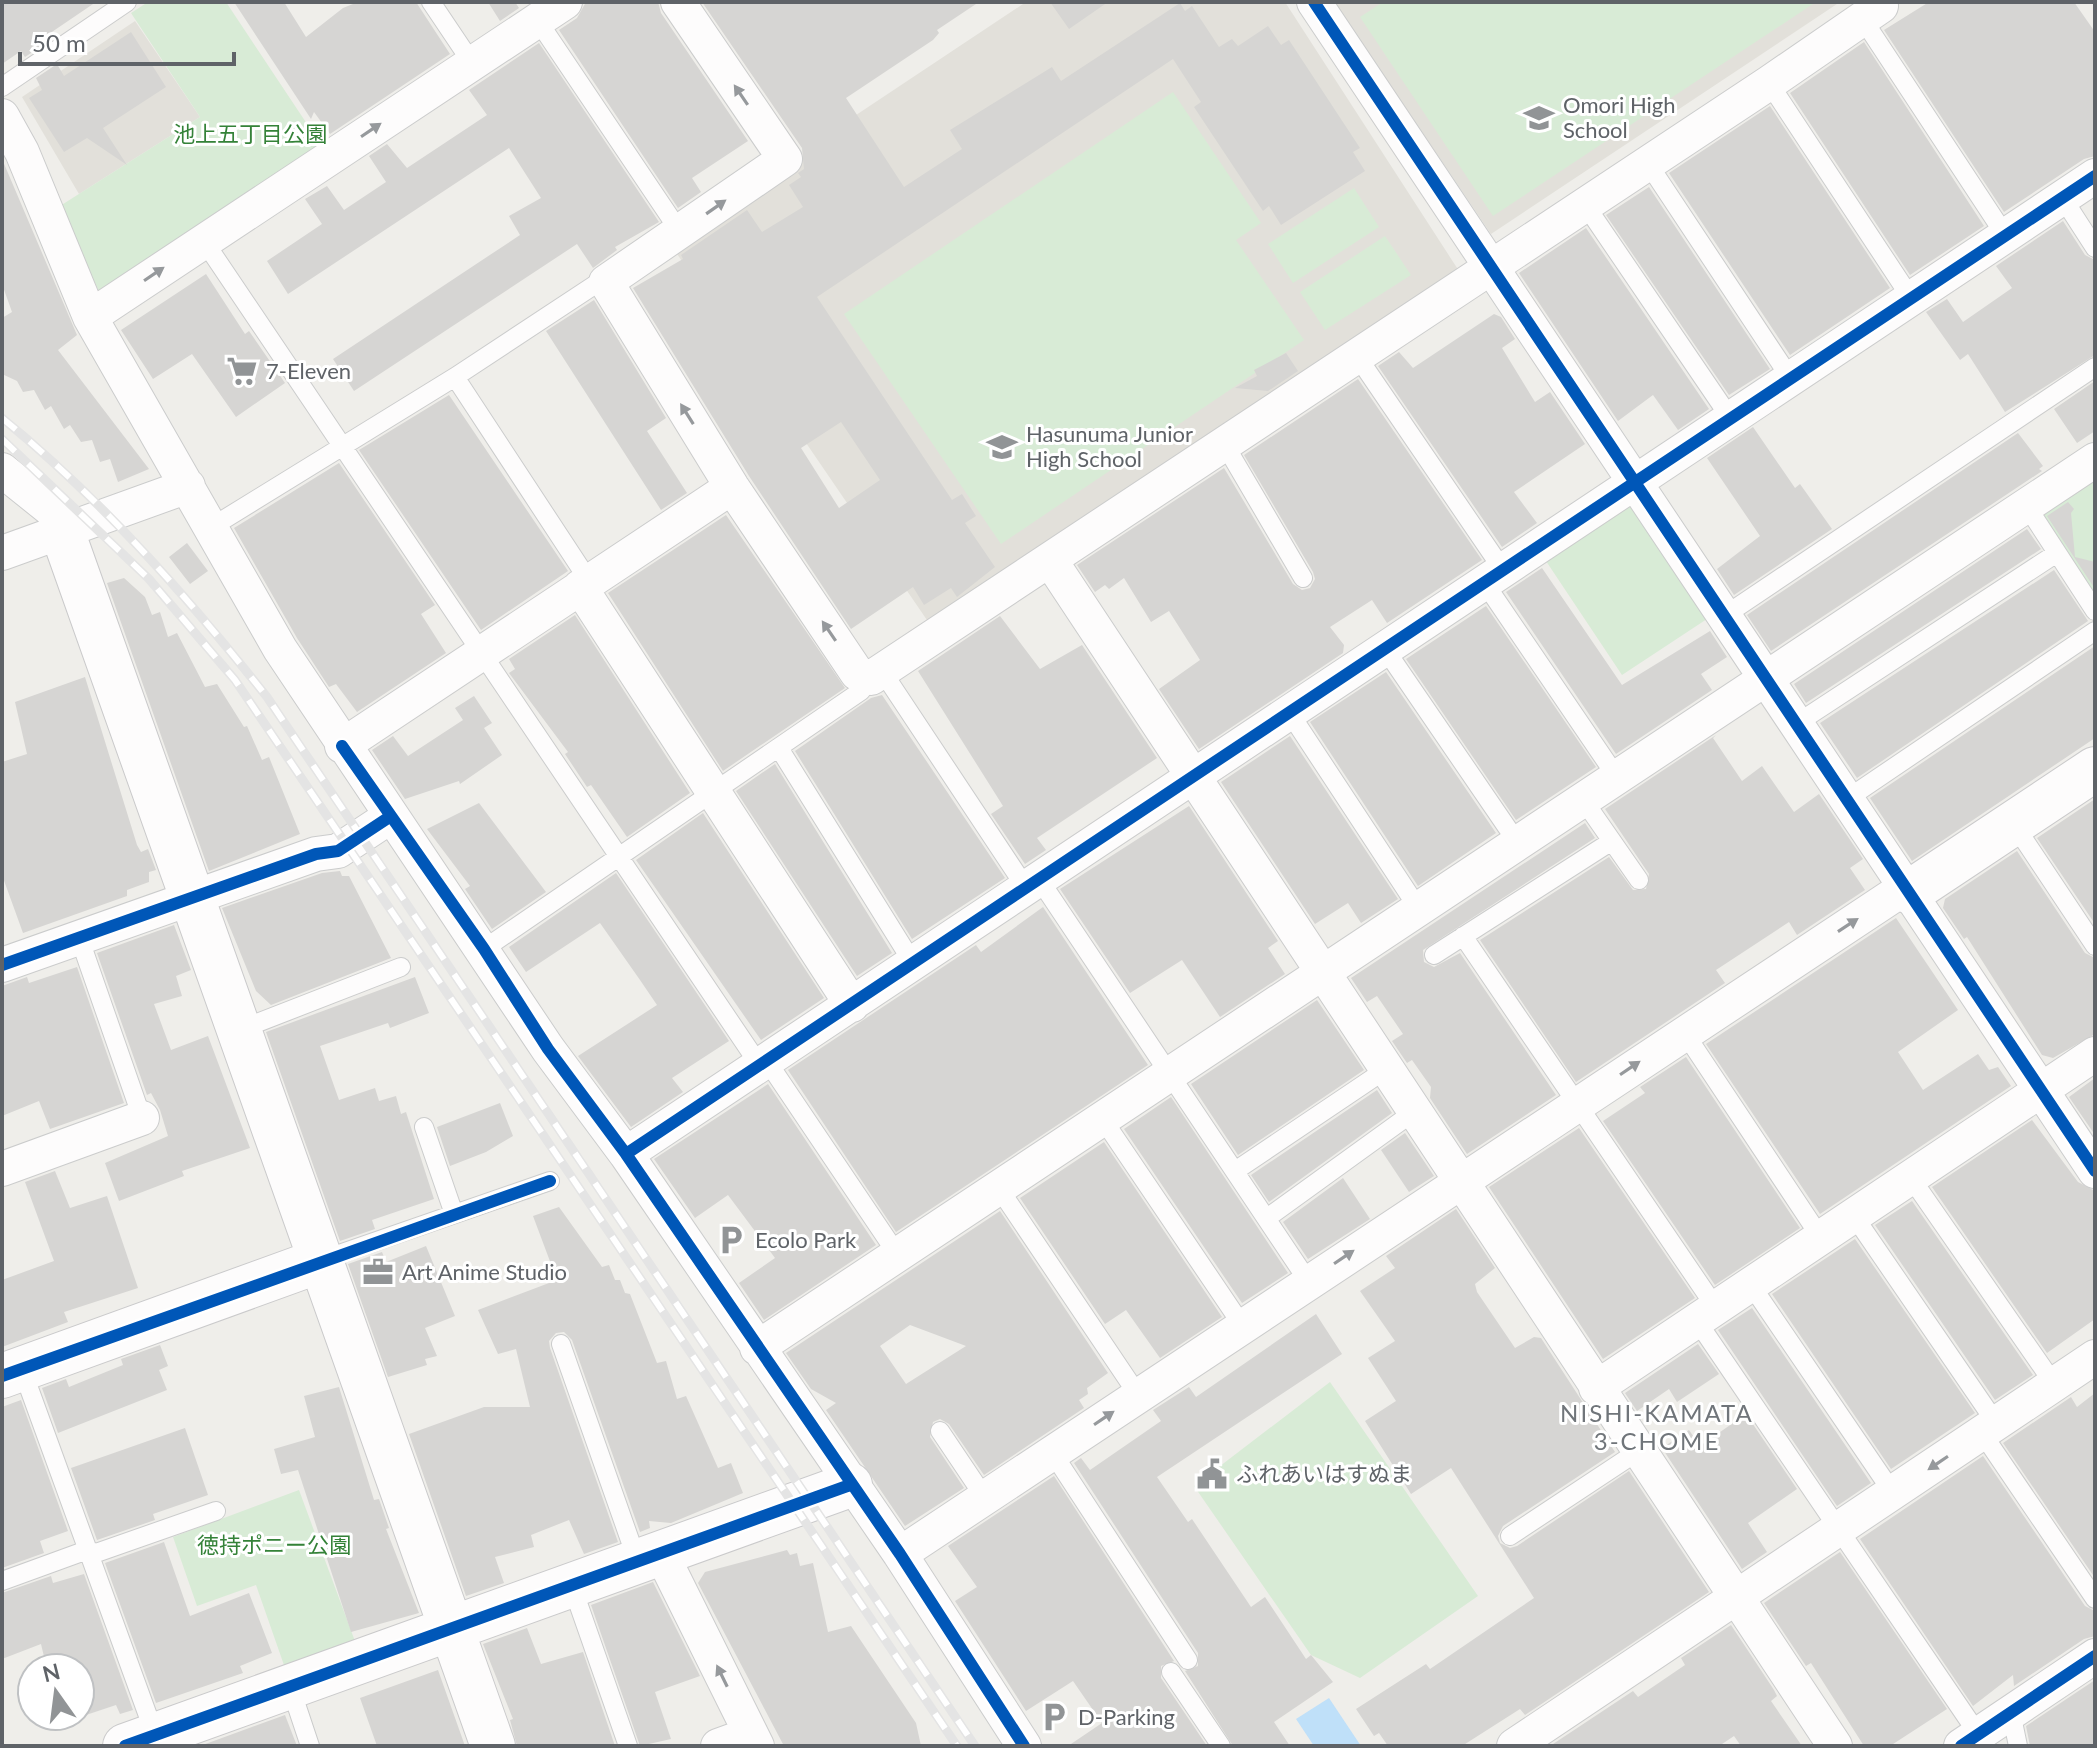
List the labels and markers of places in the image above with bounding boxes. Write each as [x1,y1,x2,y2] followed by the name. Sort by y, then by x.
[1563,91,1676,143] place label: Omori High School
[1522,101,1556,135] school or university icon: Omori High School
[225,354,259,388] supermarket icon: 7-Eleven
[266,357,351,384] place label: 7-Eleven
[1026,420,1193,472] place label: Hasunuma Junior High School
[985,430,1019,464] school or university icon: Hasunuma Junior High School
[714,1223,748,1257] parking icon: Ecolo Park
[755,1226,857,1253] place label: Ecolo Park
[361,1255,395,1289] office icon: Art Anime Studio
[402,1258,567,1285] place label: Art Anime Studio
[1195,1457,1229,1491] public building icon: ふれあいはすぬま
[1236,1460,1412,1487] place label: ふれあいはすぬま
[1037,1700,1071,1734] parking icon: D-Parking
[1078,1703,1175,1730] place label: D-Parking

